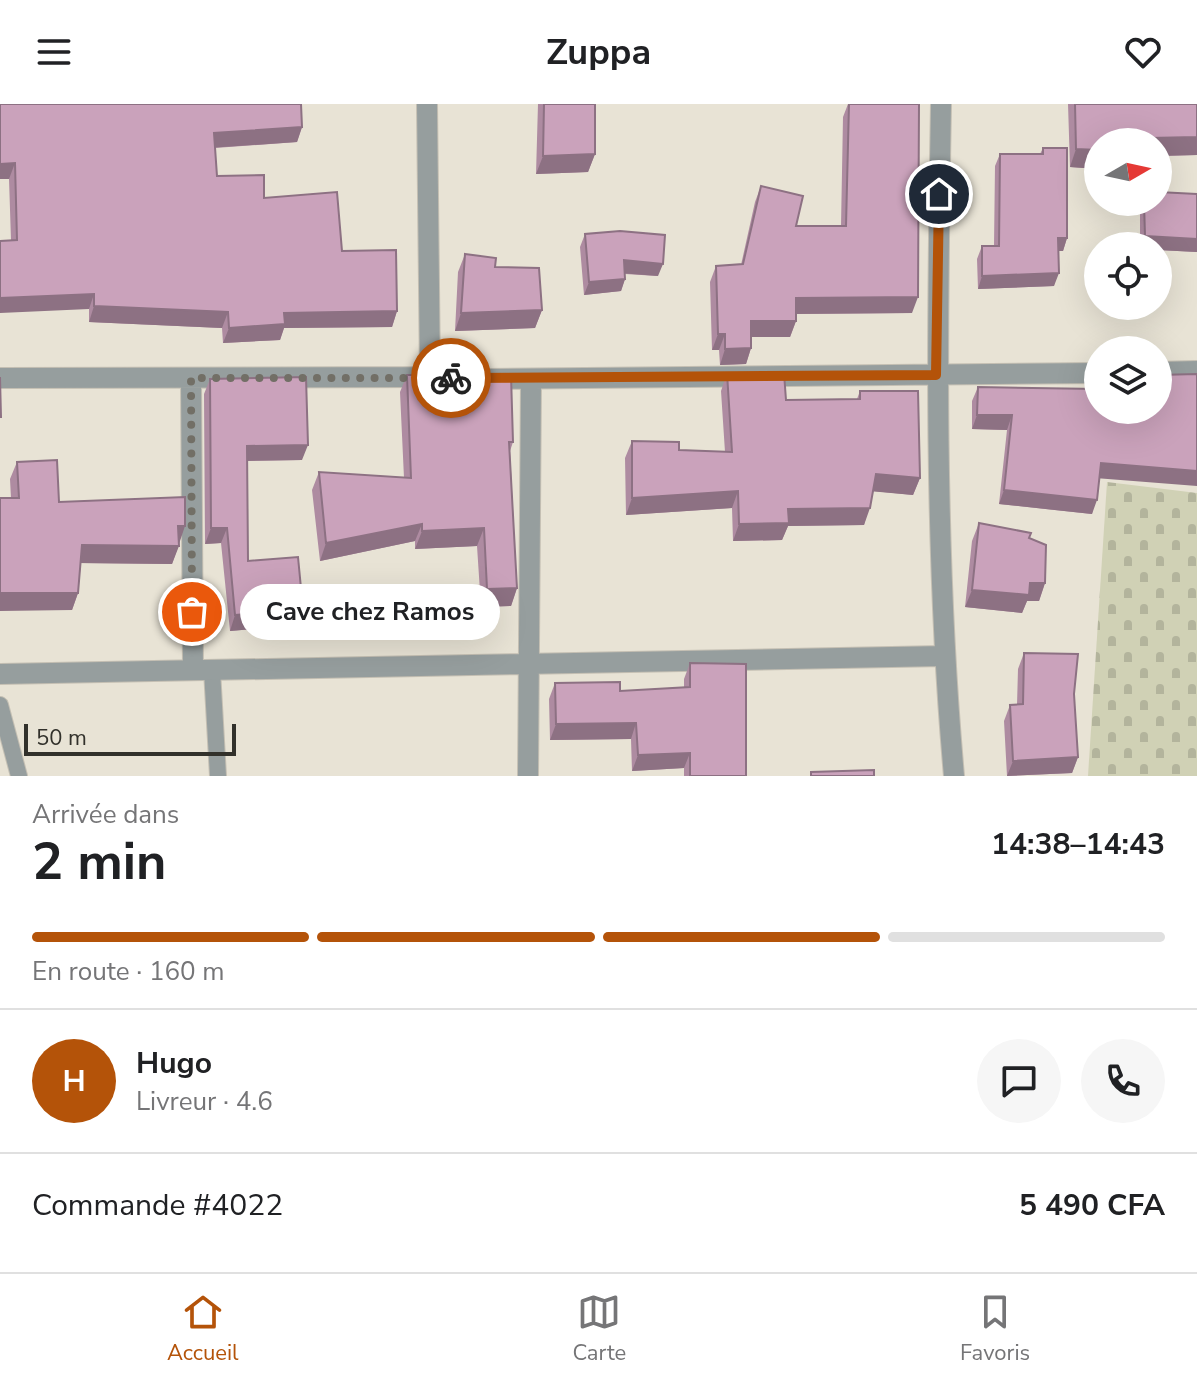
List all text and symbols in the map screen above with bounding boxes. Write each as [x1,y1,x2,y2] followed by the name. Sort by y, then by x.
[546,28,651,77] text: Zuppa
[32,30,76,74] icon: menu
[1121,30,1165,74] icon: heart
[1084,128,1172,216] north arrow
[1084,128,1172,424] map controls
[905,160,973,228] pin
[917,172,961,216] icon: home
[1084,232,1172,320] button: locate
[1084,336,1172,424] button: layers
[411,338,491,418] courier
[429,356,473,400] icon: bike
[158,578,226,646] pin
[240,584,500,640] callout: Cave chez Ramos
[170,590,214,634] icon: bag
[266,594,474,629] text: Cave chez Ramos
[24,720,236,756] scale bar
[36,723,87,753] text: 50 m
[32,797,179,832] text: Arrivée dans
[991,824,1165,865] text: 14:38–14:43
[32,826,167,897] text: 2 min
[32,954,225,989] text: En route · 160 m
[977,1039,1061,1123] button: chat
[1081,1039,1165,1123] button: phone
[136,1043,212,1084] text: Hugo
[62,1061,86,1102] text: H
[136,1084,273,1119] text: Livreur · 4.6
[32,1185,283,1226] text: Commande #4022
[1019,1185,1165,1226] text: 5 490 CFA
[167,1290,239,1368] tab: Accueil
[572,1290,626,1368] tab: Carte
[960,1290,1030,1368] tab: Favoris

